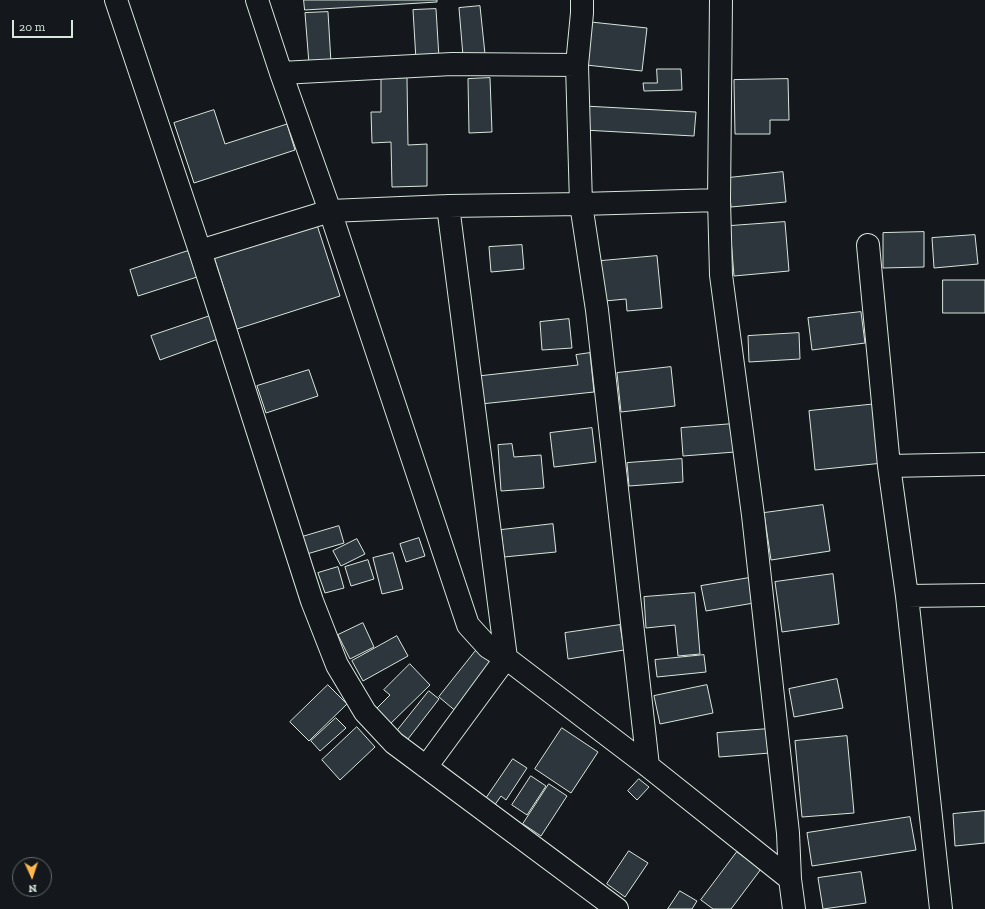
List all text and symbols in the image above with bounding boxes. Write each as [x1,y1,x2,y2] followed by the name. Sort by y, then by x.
[14,12,75,38] scale bar
[19,20,45,34] text: 20 m
[12,857,52,897] north arrow
[28,882,37,895] text: N

